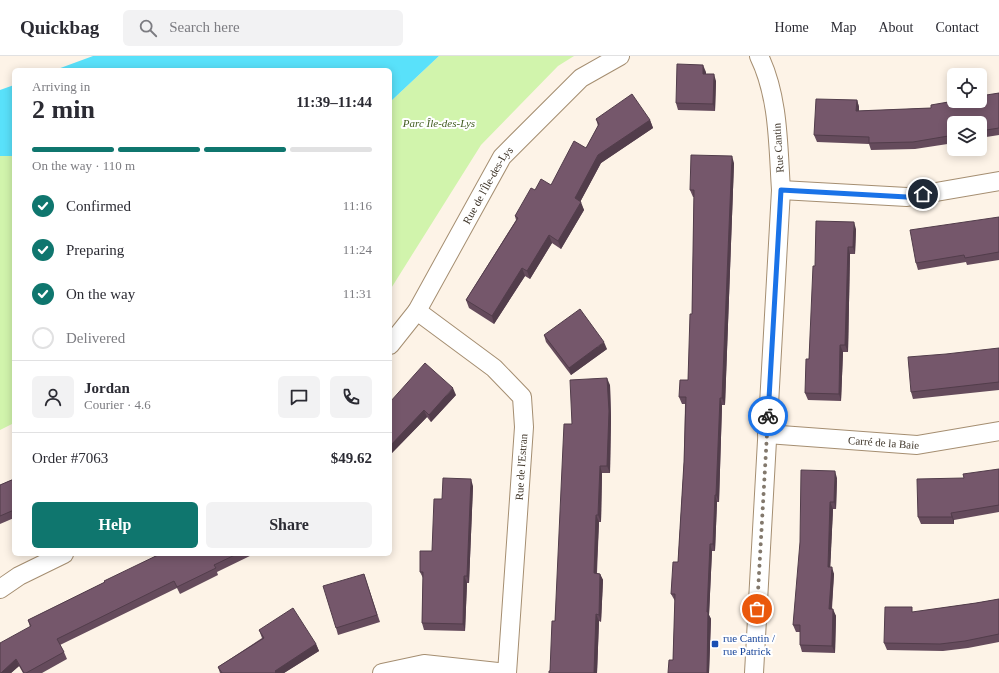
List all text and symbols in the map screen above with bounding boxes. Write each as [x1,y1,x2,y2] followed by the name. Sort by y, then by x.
[123,10,403,46] search box
[20,17,99,38] text: Quickbag
[137,17,159,39] icon: search
[169,19,240,35] text: Search here
[775,20,809,35] text: Home
[831,20,856,35] text: Map
[878,20,913,35] text: About
[935,20,979,35] text: Contact
[947,68,987,156] map controls
[947,68,987,108] button: locate
[32,79,90,94] text: Arriving in
[296,94,372,110] text: 11:39–11:44
[32,95,95,124] text: 2 min
[947,116,987,156] button: layers
[402,117,475,129] park label: Parc Île-des-Lys
[770,122,786,173] street label: Rue Cantin
[460,144,515,226] street label: Rue de l'Île-des-Lys
[32,158,135,173] text: On the way · 110 m
[906,177,940,211] pin
[912,183,934,205] icon: home
[32,195,54,217] icon: check
[66,198,131,214] text: Confirmed
[343,198,372,213] text: 11:16
[32,239,54,261] icon: check
[66,242,124,258] text: Preparing
[343,242,372,257] text: 11:24
[32,283,54,305] icon: check
[66,286,135,302] text: On the way
[343,286,372,301] text: 11:31
[66,330,125,346] text: Delivered
[32,376,74,418] button: person
[278,376,320,418] button: chat
[330,376,372,418] button: phone
[84,380,130,396] text: Jordan
[748,396,788,436] courier
[84,397,151,412] text: Courier · 4.6
[757,405,779,427] icon: bike
[513,433,529,501] street label: Rue de l'Estran
[848,434,920,451] street label: Carré de la Baie
[32,450,108,466] text: Order #7063
[331,450,372,466] text: $49.62
[32,502,198,548] button: Help
[206,502,372,548] button: Share
[740,592,774,626] pin
[746,598,768,620] icon: bag
[723,632,776,657] place label: rue Cantin / rue Patrick
[710,639,720,649] marker: rue Cantin / rue Patrick

